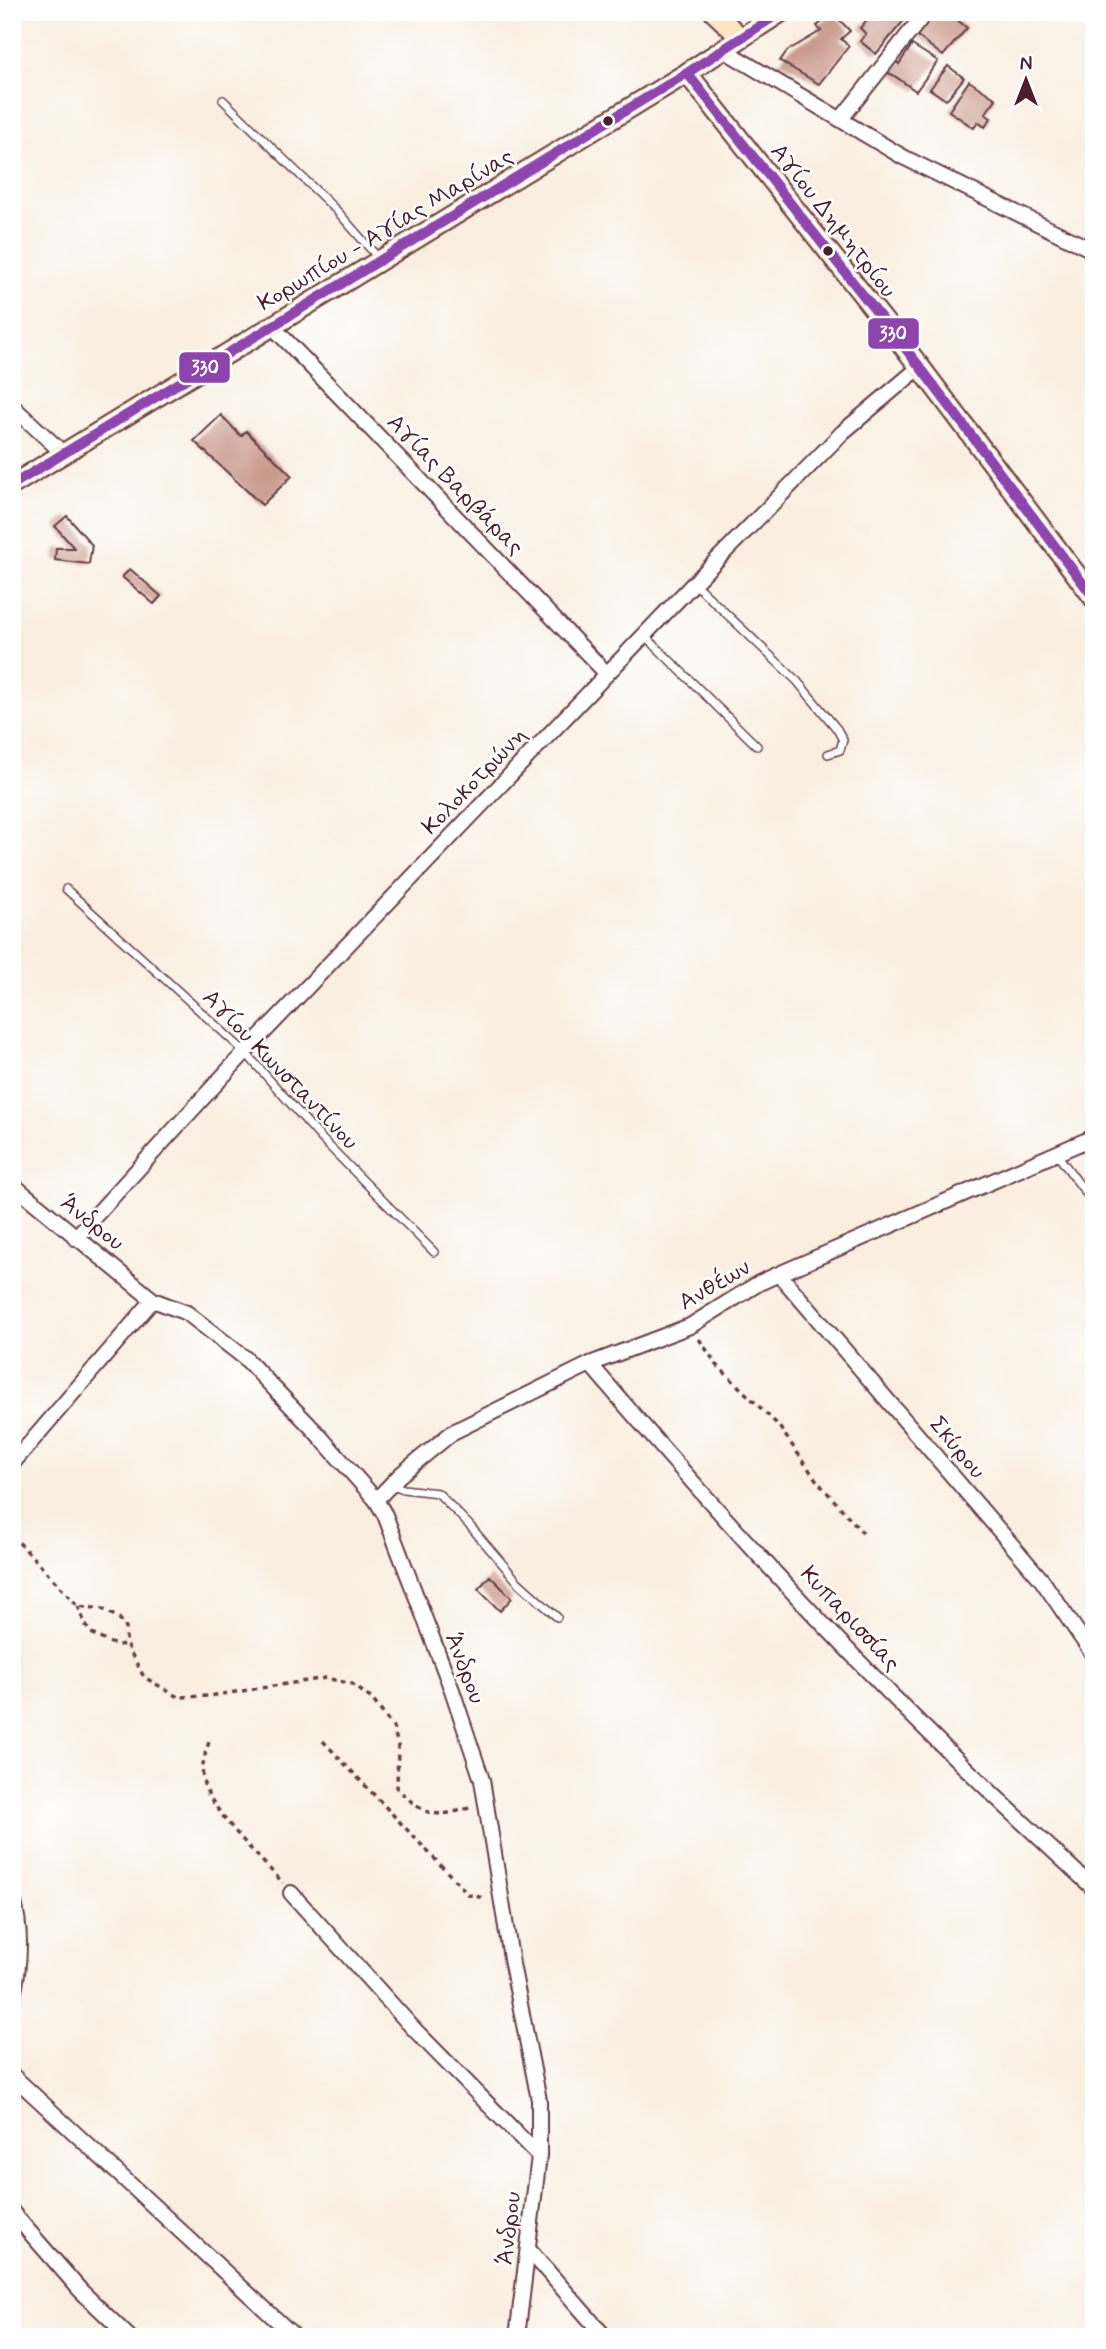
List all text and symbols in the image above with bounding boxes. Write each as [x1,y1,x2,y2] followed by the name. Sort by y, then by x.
[990,46,1060,116] north arrow
[1020,52,1032,77] text: N
[601,114,615,128] unlabelled marker
[763,137,903,305] street label: Αγίου Δημητρίου
[252,142,519,319] street label: Κορωπίου - Αγίας Μαρίνας
[821,244,835,258] unlabelled marker
[867,317,920,350] line badge: 330
[879,322,907,347] text: 330
[178,351,231,384] line badge: 330
[191,356,219,381] text: 330
[379,408,530,562] street label: Αγίας Βαρβάρας
[415,720,535,842] street label: Κολοκοτρώνη
[195,983,365,1157] street label: Αγίου Κωνσταντίνου
[54,1188,131,1258] street label: Άνδρου
[673,1252,756,1318] street label: Ανθέων
[922,1410,992,1486] street label: Σκύρου
[793,1560,907,1679] street label: Κυπαρισσίας
[437,1629,492,1709] street label: Άνδρου
[490,2190,529,2267] street label: Άνδρου

